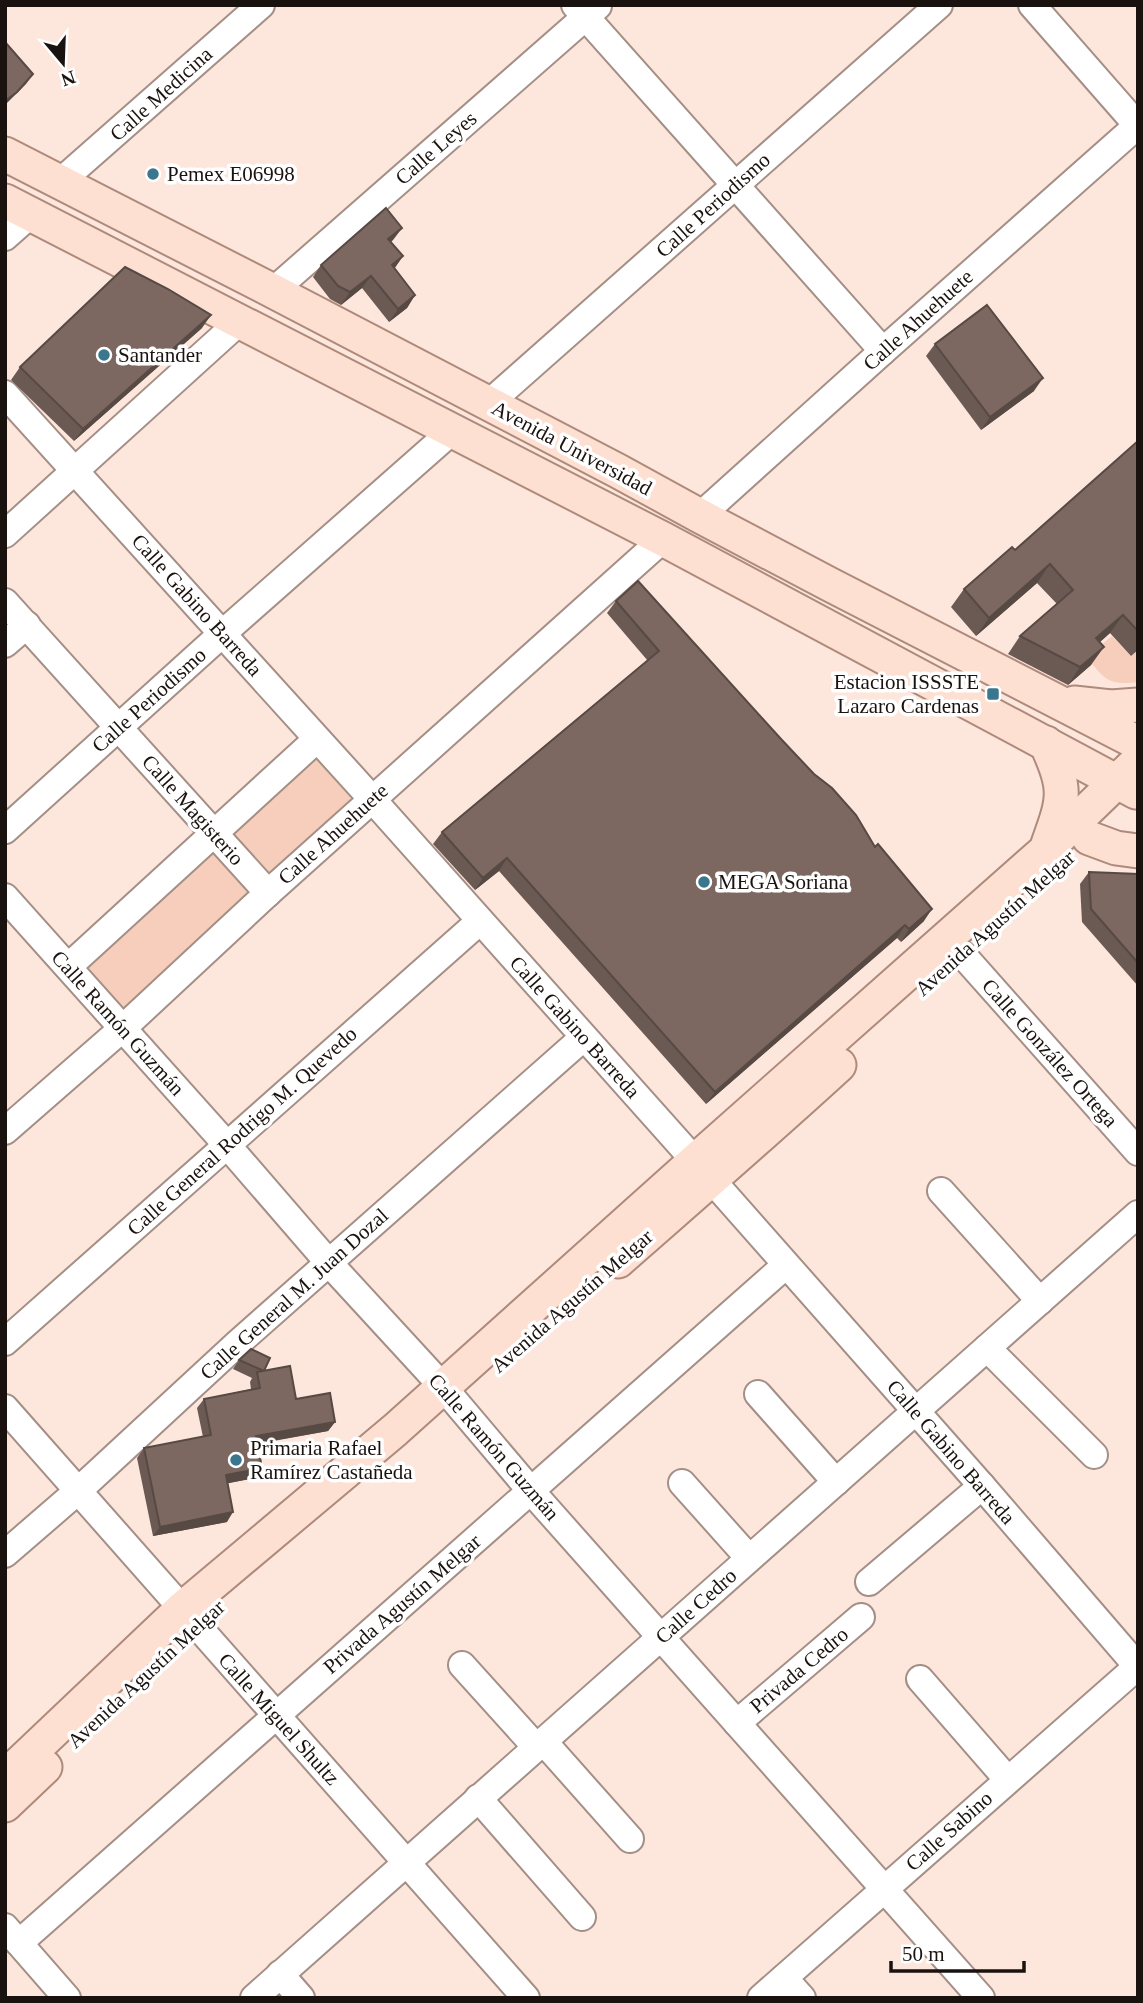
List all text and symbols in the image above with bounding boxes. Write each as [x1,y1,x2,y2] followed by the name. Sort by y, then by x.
[28,28,98,98] north arrow
[105,42,217,146] street label: Calle Medicina
[58,66,78,91] text: N
[390,106,482,190] street label: Calle Leyes
[651,147,775,263] street label: Calle Periodismo
[167,162,295,186] place label: Pemex E06998
[145,166,161,182] marker: Pemex E06998
[858,264,978,376] street label: Calle Ahuehuete
[118,343,202,367] place label: Santander
[96,347,112,363] marker: Santander
[488,396,656,500] street label: Avenida Universidad
[127,529,268,682] street label: Calle Gabino Barreda
[87,642,211,758] street label: Calle Periodismo
[834,670,979,718] place label: Estacion ISSSTE Lazaro Cardenas
[985,686,1001,702] marker: Estacion ISSSTE Lazaro Cardenas
[137,750,249,870] street label: Calle Magisterio
[273,778,393,890] street label: Calle Ahuehuete
[910,845,1080,1001] street label: Avenida Agustín Melgar
[718,870,849,894] place label: MEGA Soriana
[696,874,712,890] marker: MEGA Soriana
[47,946,190,1101] street label: Calle Ramón Guzmán
[505,951,646,1104] street label: Calle Gabino Barreda
[977,974,1123,1133] street label: Calle González Ortega
[122,1022,362,1240] street label: Calle General Rodrigo M. Quevedo
[195,1203,393,1385] street label: Calle General M. Juan Dozal
[486,1224,658,1378] street label: Avenida Agustín Melgar
[424,1369,565,1526] street label: Calle Ramón Guzmán
[882,1375,1021,1529] street label: Calle Gabino Barreda
[250,1436,413,1484] place label: Primaria Rafael Ramírez Castañeda
[228,1452,244,1468] marker: Primaria Rafael Ramírez Castañeda
[318,1529,486,1679] street label: Privada Agustín Melgar
[650,1563,742,1649] street label: Calle Cedro
[62,1595,230,1753] street label: Avenida Agustín Melgar
[745,1622,853,1718] street label: Privada Cedro
[213,1648,345,1790] street label: Calle Miguel Shultz
[901,1786,997,1876] street label: Calle Sabino
[891,1930,1024,1974] scale bar
[902,1942,945,1966] text: 50 m

